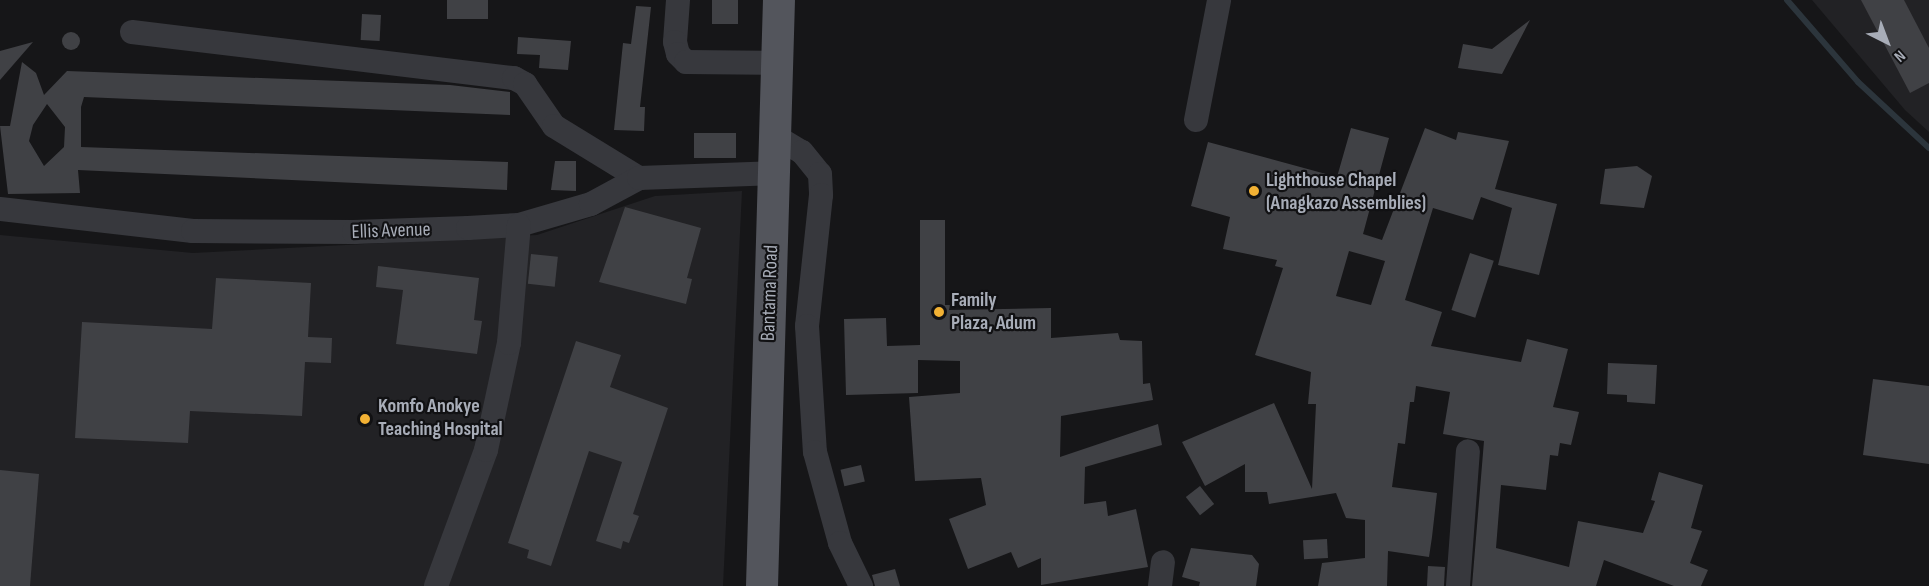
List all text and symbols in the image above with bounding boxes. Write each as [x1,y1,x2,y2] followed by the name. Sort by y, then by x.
[1857,12,1917,72] north arrow
[1890,46,1909,66] text: N
[1266,168,1426,215] place label: Lighthouse Chapel (Anagkazo Assemblies)
[1247,184,1261,198] marker: Lighthouse Chapel (Anagkazo Assemblies)
[351,218,431,244] street label: Ellis Avenue
[756,245,784,341] street label: Bantama Road
[951,288,1036,335] place label: Family Plaza, Adum
[932,305,946,319] marker: Family Plaza, Adum
[378,395,503,442] place label: Komfo Anokye Teaching Hospital
[356,410,374,428] marker: Komfo Anokye Teaching Hospital

